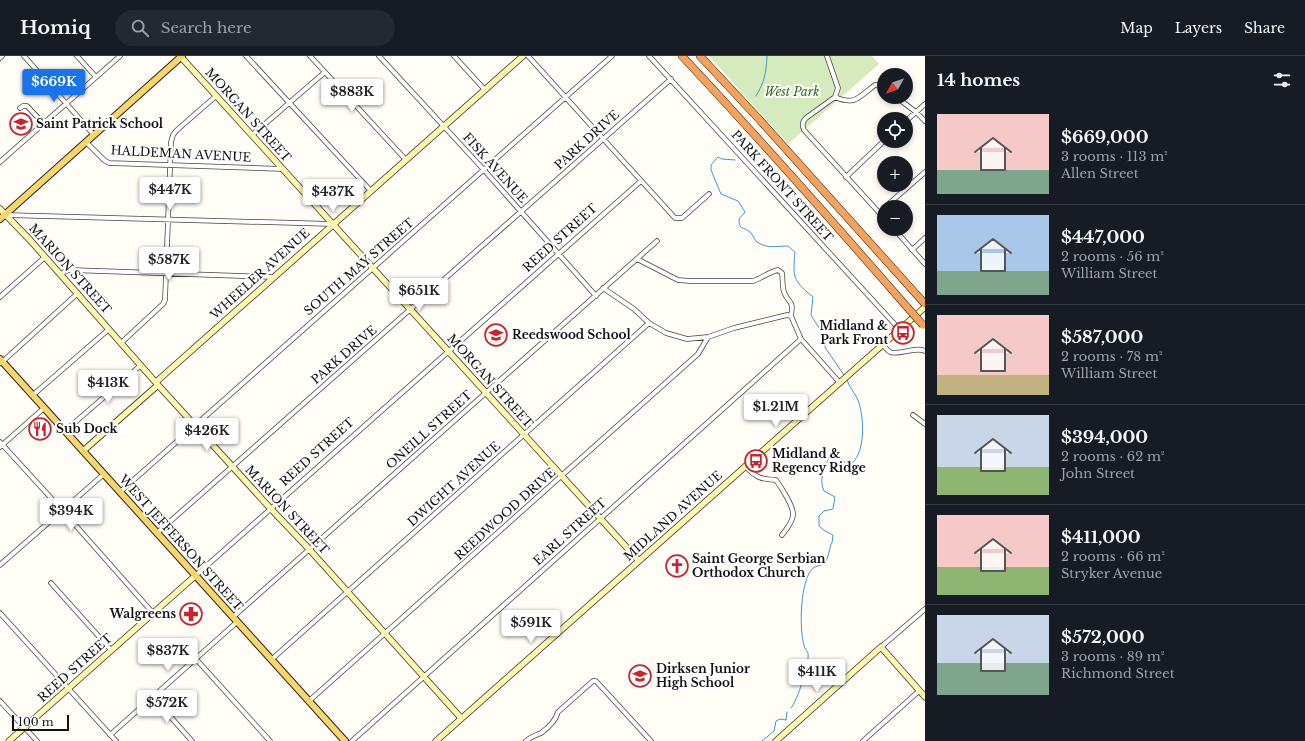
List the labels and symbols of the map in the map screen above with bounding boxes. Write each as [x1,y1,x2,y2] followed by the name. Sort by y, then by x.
[202,65,295,165] street label: MORGAN STREET
[877,68,913,104] north arrow
[26,69,82,103] pin: $669K
[324,79,380,113] pin: $883K
[765,84,819,99] park label: West Park
[551,107,622,173] street label: PARK DRIVE
[8,111,34,137] school or university icon: Saint Patrick School
[36,116,164,131] place label: Saint Patrick School
[728,127,837,245] street label: PARK FRONT STREET
[460,130,531,206] street label: FISK AVENUE
[110,142,252,165] street label: HALDEMAN AVENUE
[142,177,198,211] pin: $447K
[305,179,361,213] pin: $437K
[519,200,600,275] street label: REED STREET
[301,215,417,318] street label: SOUTH MAY STREET
[26,221,115,317] street label: MARION STREET
[206,225,313,323] street label: WHEELER AVENUE
[141,247,197,281] pin: $587K
[391,278,447,312] pin: $651K
[820,318,888,347] place label: Midland & Park Front
[890,320,916,346] bus stop icon: Midland & Park Front
[308,322,380,387] street label: PARK DRIVE
[483,322,509,348] school or university icon: Reedswood School
[512,327,632,342] place label: Reedswood School
[444,331,537,431] street label: MORGAN STREET
[80,370,136,404] pin: $413K
[383,387,475,472] street label: ONEILL STREET
[743,394,809,428] pin: $1.21M
[276,414,357,489] street label: REED STREET
[27,416,53,442] restaurant icon: Sub Dock
[179,418,235,452] pin: $426K
[56,421,118,436] place label: Sub Dock
[404,438,503,529] street label: DWIGHT AVENUE
[772,446,866,475] place label: Midland & Regency Ridge
[743,448,769,474] bus stop icon: Midland & Regency Ridge
[242,462,333,557] street label: MARION STREET
[451,464,558,563] street label: REEDWOOD DRIVE
[620,467,725,564] street label: MIDLAND AVENUE
[116,471,247,614] street label: WEST JEFFERSON STREET
[530,495,610,568] street label: EARL STREET
[43,498,99,532] pin: $394K
[692,551,826,580] place label: Saint George Serbian Orthodox Church
[664,553,690,579] church icon: Saint George Serbian Orthodox Church
[178,601,204,627] pharmacy icon: Walgreens
[109,606,176,621] place label: Walgreens
[503,610,559,644] pin: $591K
[34,630,115,705] street label: REED STREET
[140,638,196,672] pin: $837K
[789,659,845,693] pin: $411K
[656,661,750,690] place label: Dirksen Junior High School
[627,663,653,689] school or university icon: Dirksen Junior High School
[139,690,195,724] pin: $572K
[12,713,69,732] scale bar

